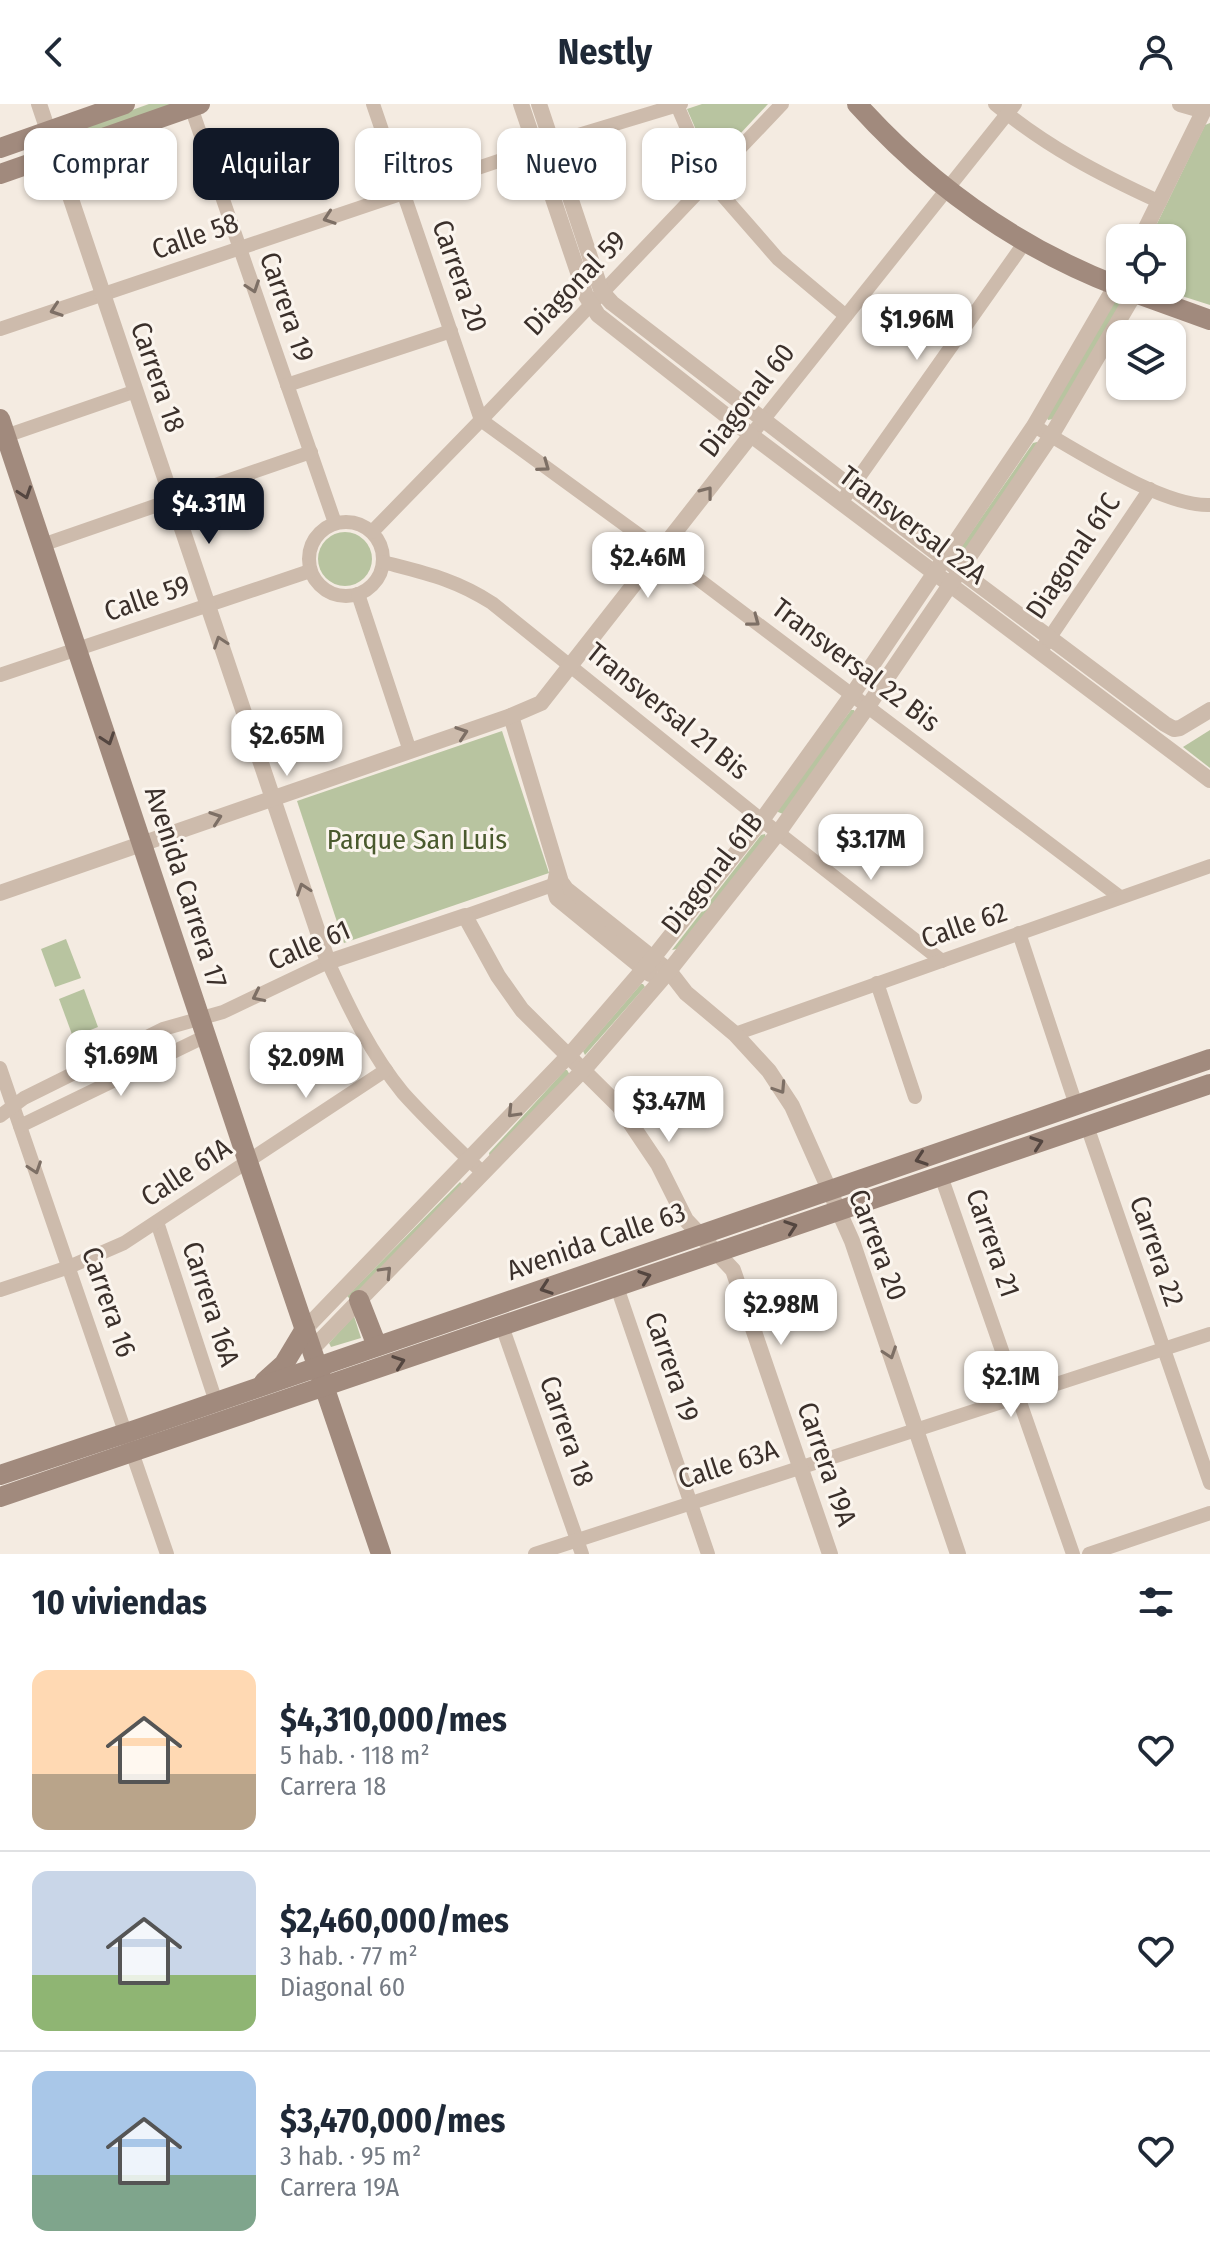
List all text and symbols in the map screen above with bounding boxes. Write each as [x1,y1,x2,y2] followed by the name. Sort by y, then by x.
[32,30,76,74] icon: back
[558,30,652,74] text: Nestly
[1134,30,1178,74] icon: person
[24,128,177,200] chip: Comprar
[193,128,339,200] chip: Alquilar
[355,128,481,200] chip: Filtros
[497,128,626,200] chip: Nuevo
[642,128,746,200] chip: Piso
[147,206,243,266] street label: Calle 58
[323,209,337,225] one-way arrow
[425,216,495,336] street label: Carrera 20
[517,224,633,342] street label: Diagonal 59
[1106,224,1186,400] map controls
[1106,224,1186,304] button: locate
[253,248,321,366] street label: Carrera 19
[243,279,260,293] one-way arrow
[852,294,982,362] pin: $1.96M
[50,301,64,317] one-way arrow
[880,304,954,335] text: $1.96M
[124,318,192,436] street label: Carrera 18
[1106,320,1186,400] button: layers
[692,337,802,463] street label: Diagonal 60
[536,456,550,471] one-way arrow
[833,459,993,591] street label: Transversal 22A
[144,478,274,546] pin: $4.31M
[15,485,31,499] one-way arrow
[697,487,712,501] one-way arrow
[1019,487,1127,625] street label: Diagonal 61C
[172,488,246,519] text: $4.31M
[583,532,713,600] pin: $2.46M
[610,542,686,573] text: $2.46M
[100,568,194,628] street label: Calle 59
[766,591,946,739] street label: Transversal 22 Bis
[745,611,759,625] one-way arrow
[580,635,756,787] street label: Transversal 21 Bis
[214,636,230,650] one-way arrow
[222,710,352,778] pin: $2.65M
[249,720,325,751] text: $2.65M
[454,726,468,742] one-way arrow
[98,732,114,746] one-way arrow
[138,782,234,992] street label: Avenida Carrera 17
[654,806,770,940] street label: Diagonal 61B
[208,812,222,828] one-way arrow
[806,814,936,882] pin: $3.17M
[327,823,507,856] park label: Parque San Luis
[836,824,906,855] text: $3.17M
[297,882,313,896] one-way arrow
[917,895,1011,955] street label: Calle 62
[263,913,355,977] street label: Calle 61
[251,986,266,1002] one-way arrow
[56,1030,186,1098] pin: $1.69M
[241,1032,371,1100] pin: $2.09M
[84,1040,158,1071] text: $1.69M
[268,1042,344,1073] text: $2.09M
[604,1076,734,1144] pin: $3.47M
[770,1079,785,1093] one-way arrow
[632,1086,706,1117] text: $3.47M
[508,1103,522,1117] one-way arrow
[135,1131,237,1213] street label: Calle 61A
[1030,1137,1044,1153] one-way arrow
[915,1149,929,1165] one-way arrow
[25,1160,42,1174] one-way arrow
[842,1185,914,1305] street label: Carrera 20
[959,1185,1027,1301] street label: Carrera 21
[1123,1192,1191,1310] street label: Carrera 22
[502,1195,690,1287] street label: Avenida Calle 63
[784,1221,798,1237] one-way arrow
[175,1238,247,1371] street label: Carrera 16A
[75,1243,143,1361] street label: Carrera 16
[377,1267,391,1282] one-way arrow
[638,1271,652,1287] one-way arrow
[540,1278,554,1294] one-way arrow
[716,1279,846,1347] pin: $2.98M
[743,1289,819,1320] text: $2.98M
[638,1308,706,1426] street label: Carrera 19
[881,1345,897,1359] one-way arrow
[955,1351,1067,1419] pin: $2.1M
[391,1355,405,1371] one-way arrow
[982,1361,1040,1392] text: $2.1M
[533,1372,601,1490] street label: Carrera 18
[790,1398,864,1530] street label: Carrera 19A
[674,1432,783,1496] street label: Calle 63A
[1134,1580,1178,1624] icon: filters
[32,1582,207,1623] text: 10 viviendas
[280,1699,507,1740] text: $4,310,000/mes
[96,1702,192,1798] icon: home
[1134,1728,1178,1772] icon: heart
[280,1740,430,1771] text: 5 hab. · 118 m²
[280,1771,386,1802] text: Carrera 18
[280,1900,509,1941] text: $2,460,000/mes
[96,1903,192,1999] icon: home
[1134,1929,1178,1973] icon: heart
[280,1941,418,1972] text: 3 hab. · 77 m²
[280,1972,405,2003] text: Diagonal 60
[280,2100,505,2141] text: $3,470,000/mes
[96,2103,192,2199] icon: home
[1134,2129,1178,2173] icon: heart
[280,2141,421,2172] text: 3 hab. · 95 m²
[280,2172,399,2203] text: Carrera 19A

